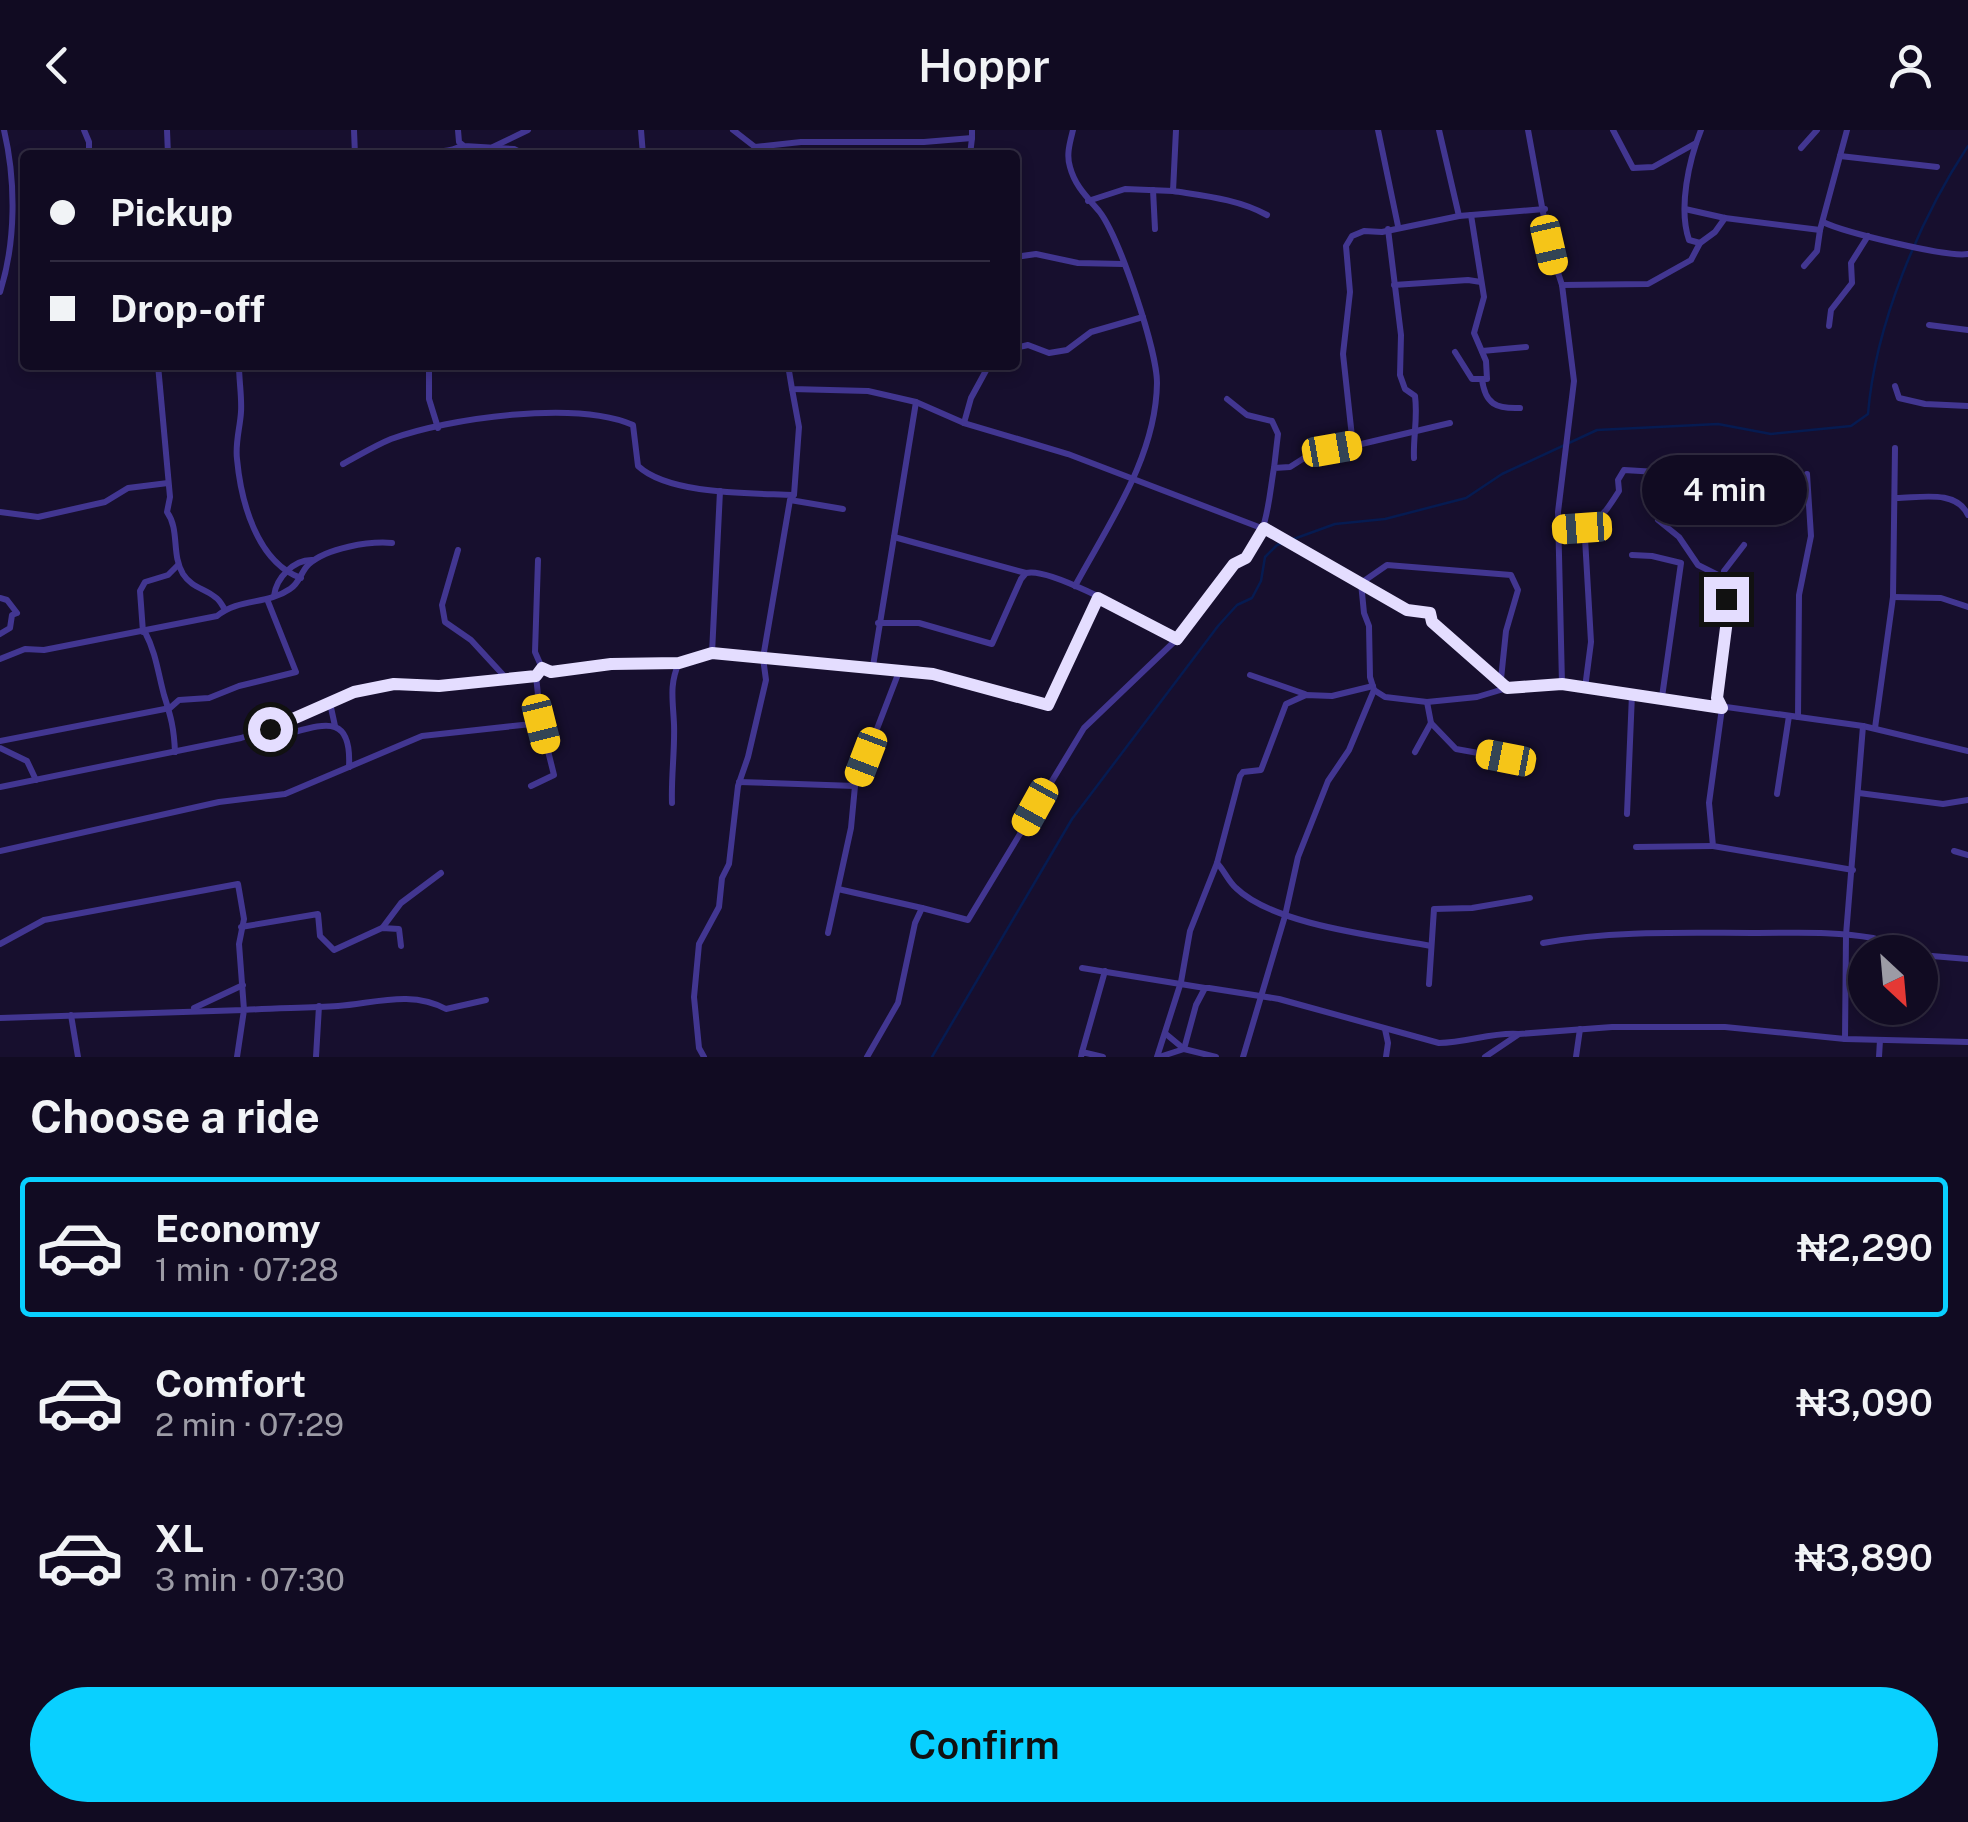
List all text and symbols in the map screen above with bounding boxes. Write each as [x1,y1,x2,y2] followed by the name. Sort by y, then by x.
[30,38,85,93] icon: back
[1883,38,1938,93] icon: person
[918,39,1050,92] text: Hoppr
[110,190,233,235] text: Pickup
[1528,212,1570,278] car
[110,286,265,331] text: Drop-off
[1300,429,1364,469] car
[1644,454,1808,524] callout: 4 min
[1683,471,1766,508] text: 4 min
[1551,511,1613,545] car
[1704,577,1749,622] route end
[519,691,563,757] car
[248,707,293,752] route start
[841,724,891,790] car
[1474,738,1538,778] car
[1007,773,1063,841] car
[1848,935,1938,1025] north arrow
[1848,935,1938,1025] map controls
[30,1090,320,1143] text: Choose a ride
[35,1202,125,1292] icon: car
[155,1206,321,1251] text: Economy
[1797,1225,1933,1270] text: ₦2,290
[155,1251,339,1288] text: 1 min · 07:28
[35,1357,125,1447] icon: car
[155,1361,306,1406] text: Comfort
[1796,1380,1933,1425] text: ₦3,090
[155,1406,344,1443] text: 2 min · 07:29
[35,1512,125,1602] icon: car
[155,1516,204,1561] text: XL
[1795,1535,1933,1580] text: ₦3,890
[155,1561,345,1598] text: 3 min · 07:30
[30,1687,1938,1802] button: Confirm

